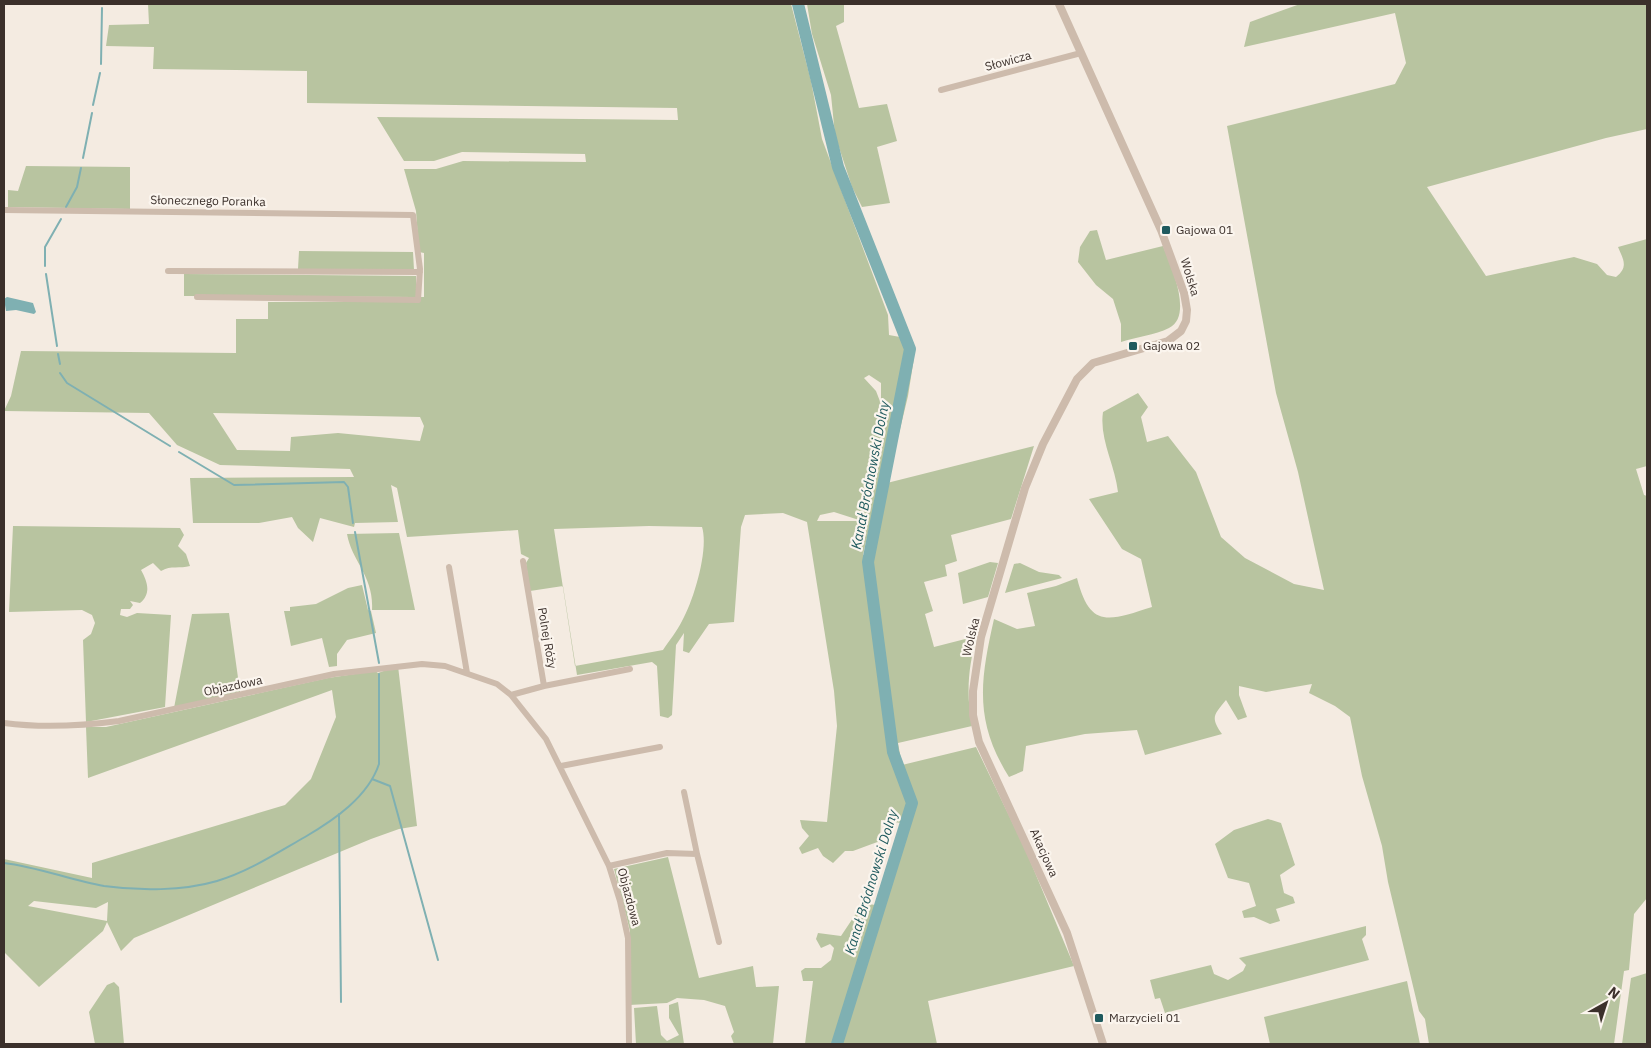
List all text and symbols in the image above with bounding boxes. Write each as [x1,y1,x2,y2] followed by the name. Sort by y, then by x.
[983,47,1033,74] street label: Słowicza
[150,192,266,209] street label: Słonecznego Poranka
[1176,222,1233,237] place label: Gajowa 01
[1160,224,1172,236] marker: Gajowa 01
[1178,256,1204,298] street label: Wolska
[1143,338,1200,353] place label: Gajowa 02
[1127,340,1139,352] marker: Gajowa 02
[847,398,893,551] water label: Kanał Bródnowski Dolny
[535,606,560,670] street label: Polnej Róży
[959,616,983,658] street label: Wolska
[202,672,264,699] street label: Objazdowa
[840,806,902,957] water label: Kanał Bródnowski Dolny
[1027,826,1062,880] street label: Akacjowa
[615,866,645,928] street label: Objazdowa
[1581,978,1631,1028] north arrow
[1605,983,1624,1003] text: N
[1109,1010,1180,1025] place label: Marzycieli 01
[1093,1012,1105,1024] marker: Marzycieli 01

